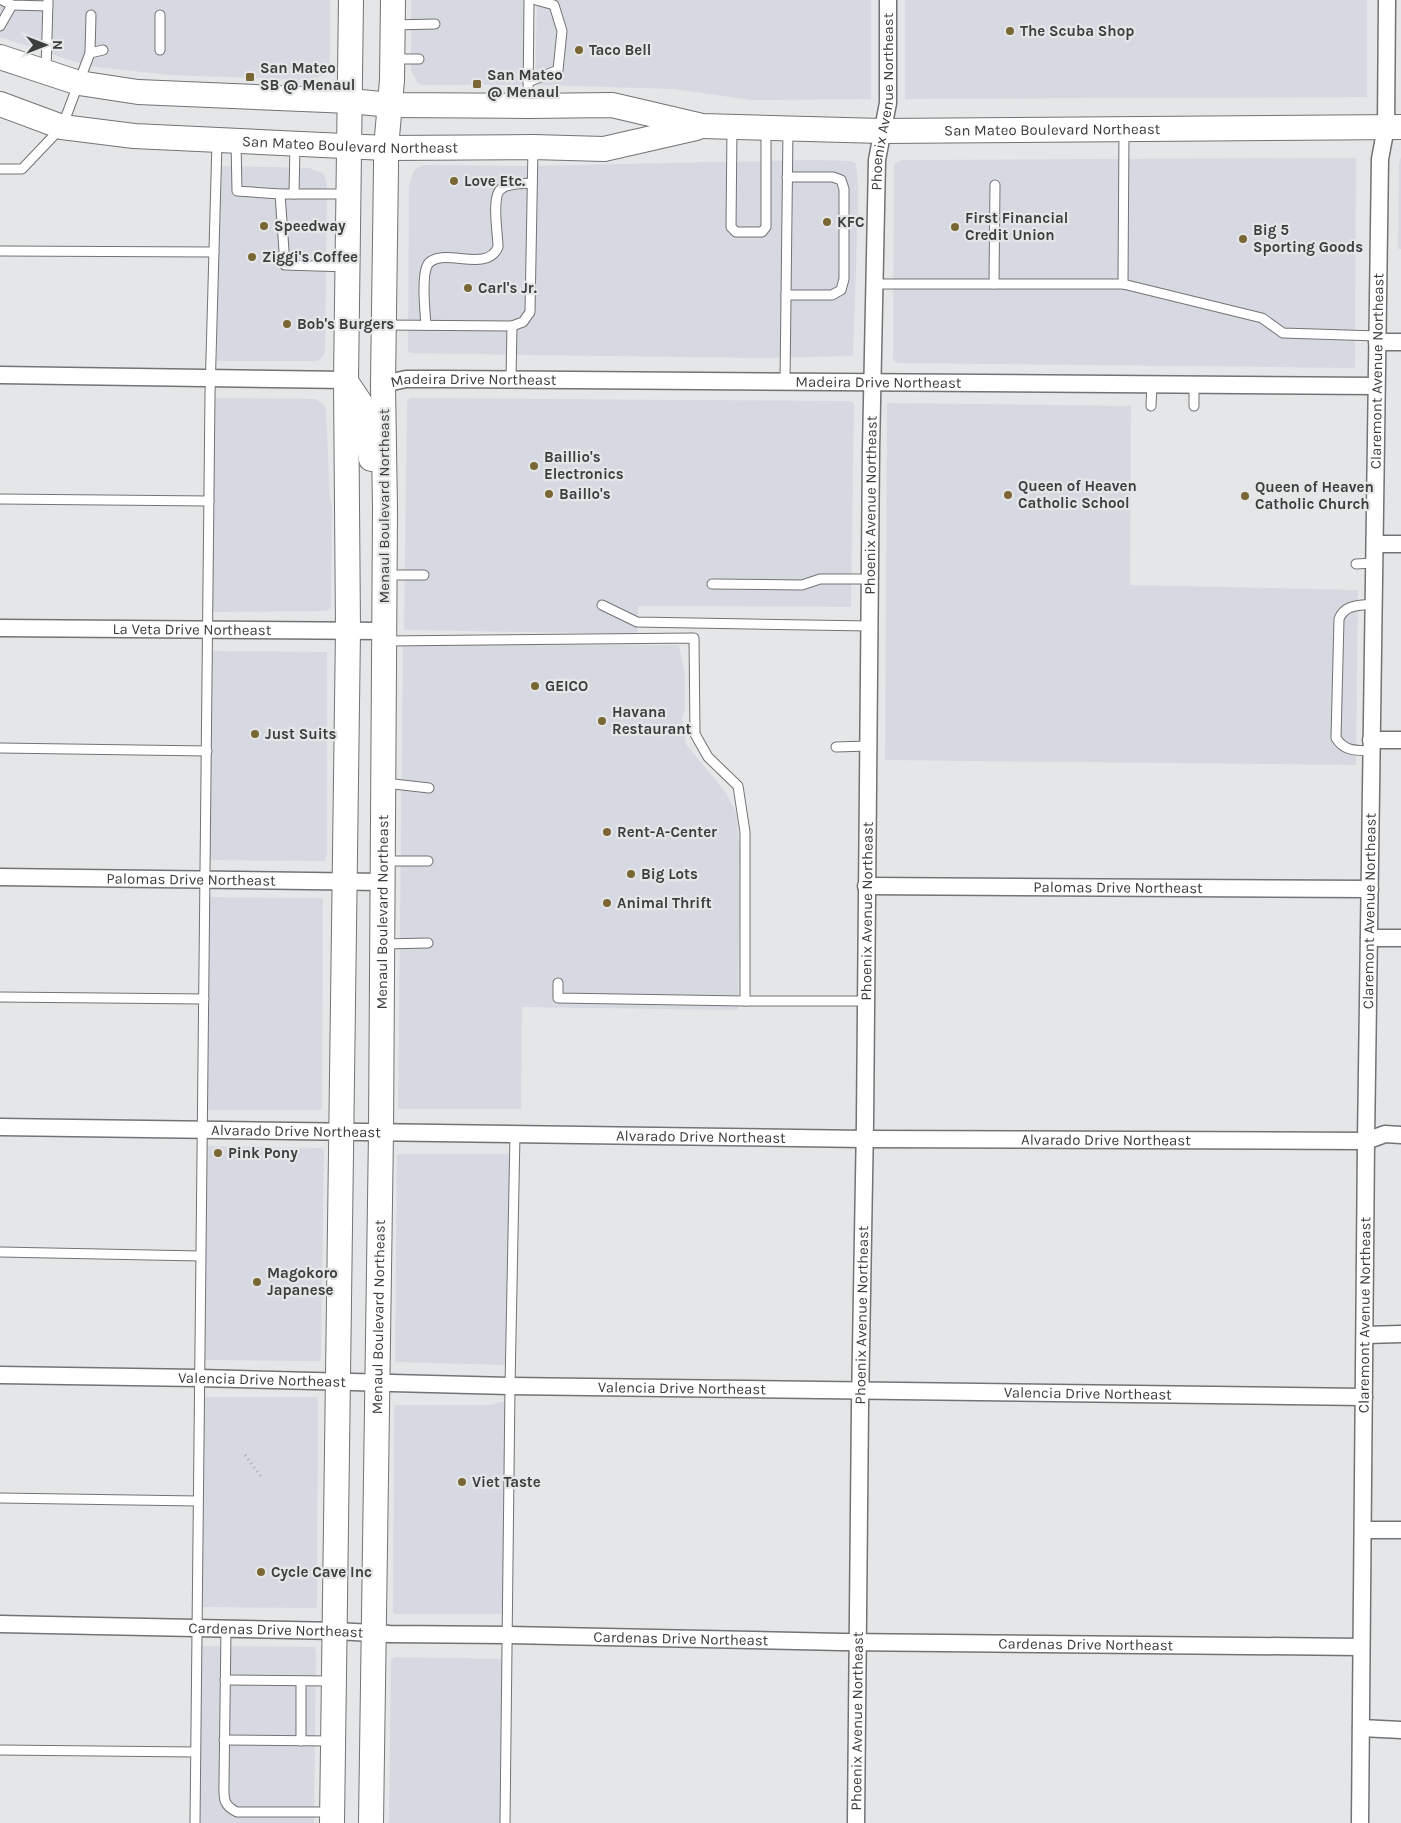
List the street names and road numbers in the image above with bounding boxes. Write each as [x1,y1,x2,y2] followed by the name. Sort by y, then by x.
[867,12,897,191] street label: Phoenix Avenue Northeast
[944,120,1161,140] street label: San Mateo Boulevard Northeast
[242,132,459,157] street label: San Mateo Boulevard Northeast
[1367,272,1387,469] street label: Claremont Avenue Northeast
[389,370,557,391] street label: Madeira Drive Northeast
[795,373,962,392] street label: Madeira Drive Northeast
[375,408,393,603] street label: Menaul Boulevard Northeast
[861,415,881,595] street label: Phoenix Avenue Northeast
[113,620,272,639] street label: La Veta Drive Northeast
[1359,812,1380,1009] street label: Claremont Avenue Northeast
[373,814,392,1010] street label: Menaul Boulevard Northeast
[857,821,877,1001] street label: Phoenix Avenue Northeast
[106,869,276,890] street label: Palomas Drive Northeast
[1033,878,1203,897] street label: Palomas Drive Northeast
[211,1121,381,1141] street label: Alvarado Drive Northeast
[616,1127,786,1147] street label: Alvarado Drive Northeast
[1021,1131,1191,1149] street label: Alvarado Drive Northeast
[1355,1216,1374,1413] street label: Claremont Avenue Northeast
[368,1219,389,1415] street label: Menaul Boulevard Northeast
[851,1225,872,1405] street label: Phoenix Avenue Northeast
[178,1369,347,1391] street label: Valencia Drive Northeast
[598,1378,766,1398] street label: Valencia Drive Northeast
[1004,1383,1172,1404] street label: Valencia Drive Northeast
[188,1619,364,1642] street label: Cardenas Drive Northeast
[593,1628,769,1649] street label: Cardenas Drive Northeast
[847,1631,867,1811] street label: Phoenix Avenue Northeast
[998,1635,1174,1654] street label: Cardenas Drive Northeast

